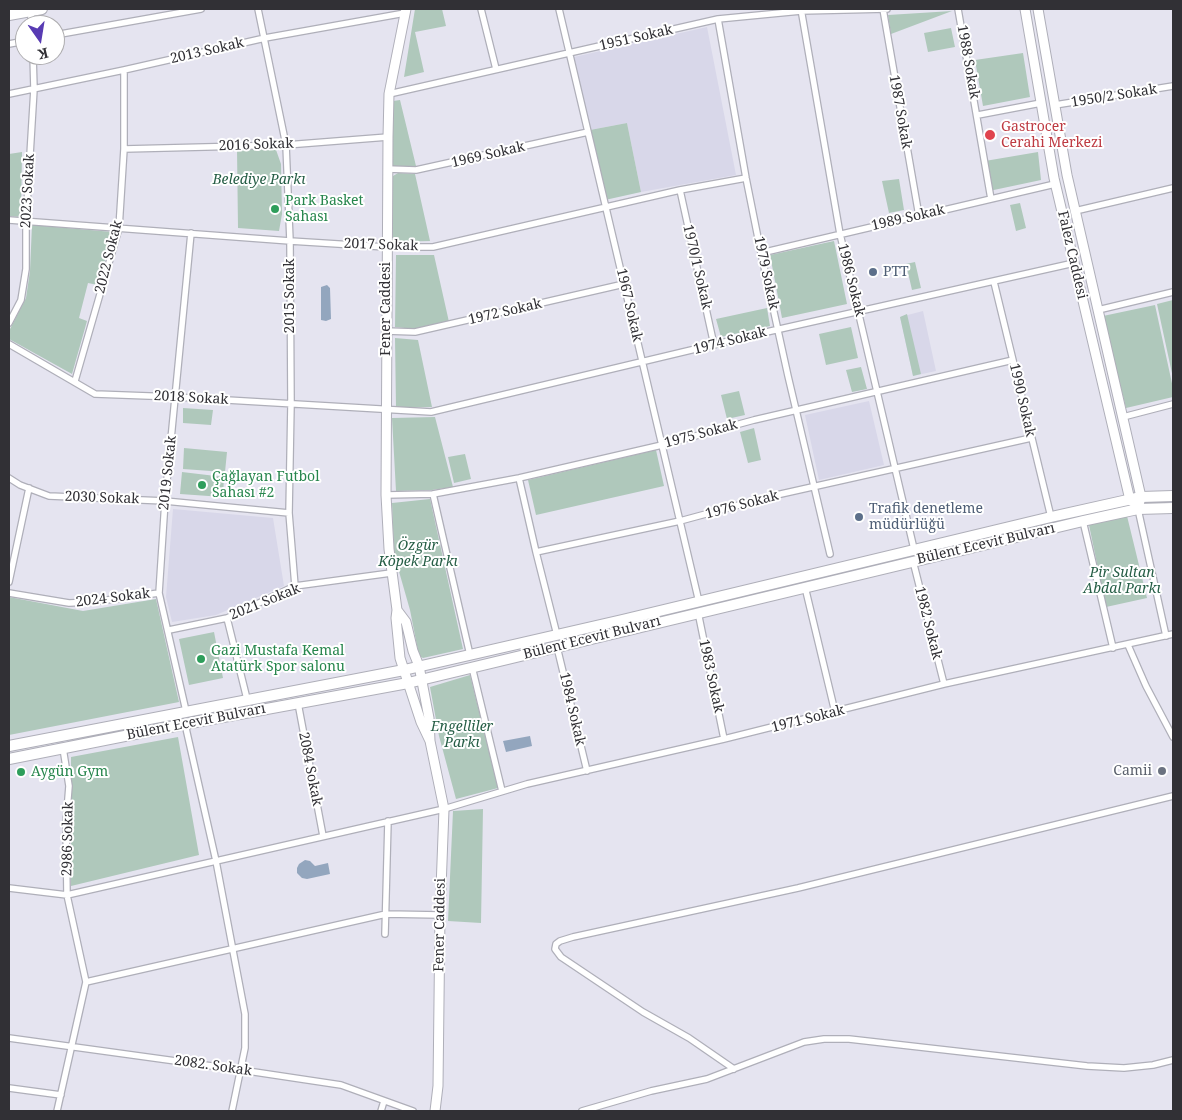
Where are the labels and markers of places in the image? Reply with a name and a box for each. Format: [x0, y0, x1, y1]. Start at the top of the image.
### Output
place label: Gastrocer Cerahi Merkezi [1001, 119, 1103, 152]
marker: Gastrocer Cerahi Merkezi [983, 128, 997, 142]
place label: Park Basket Sahası [285, 193, 363, 226]
marker: Park Basket Sahası [269, 203, 281, 215]
place label: PTT [883, 264, 909, 280]
marker: PTT [867, 266, 879, 278]
place label: Çağlayan Futbol Sahası #2 [212, 469, 320, 502]
marker: Çağlayan Futbol Sahası #2 [196, 479, 208, 491]
place label: Trafik denetleme müdürlüğü [869, 501, 983, 534]
marker: Trafik denetleme müdürlüğü [853, 511, 865, 523]
place label: Gazi Mustafa Kemal Atatürk Spor salonu [211, 643, 345, 676]
marker: Gazi Mustafa Kemal Atatürk Spor salonu [195, 653, 207, 665]
place label: Camii [1113, 763, 1152, 779]
place label: Aygün Gym [31, 764, 108, 780]
marker: Camii [1156, 765, 1168, 777]
marker: Aygün Gym [15, 766, 27, 778]

